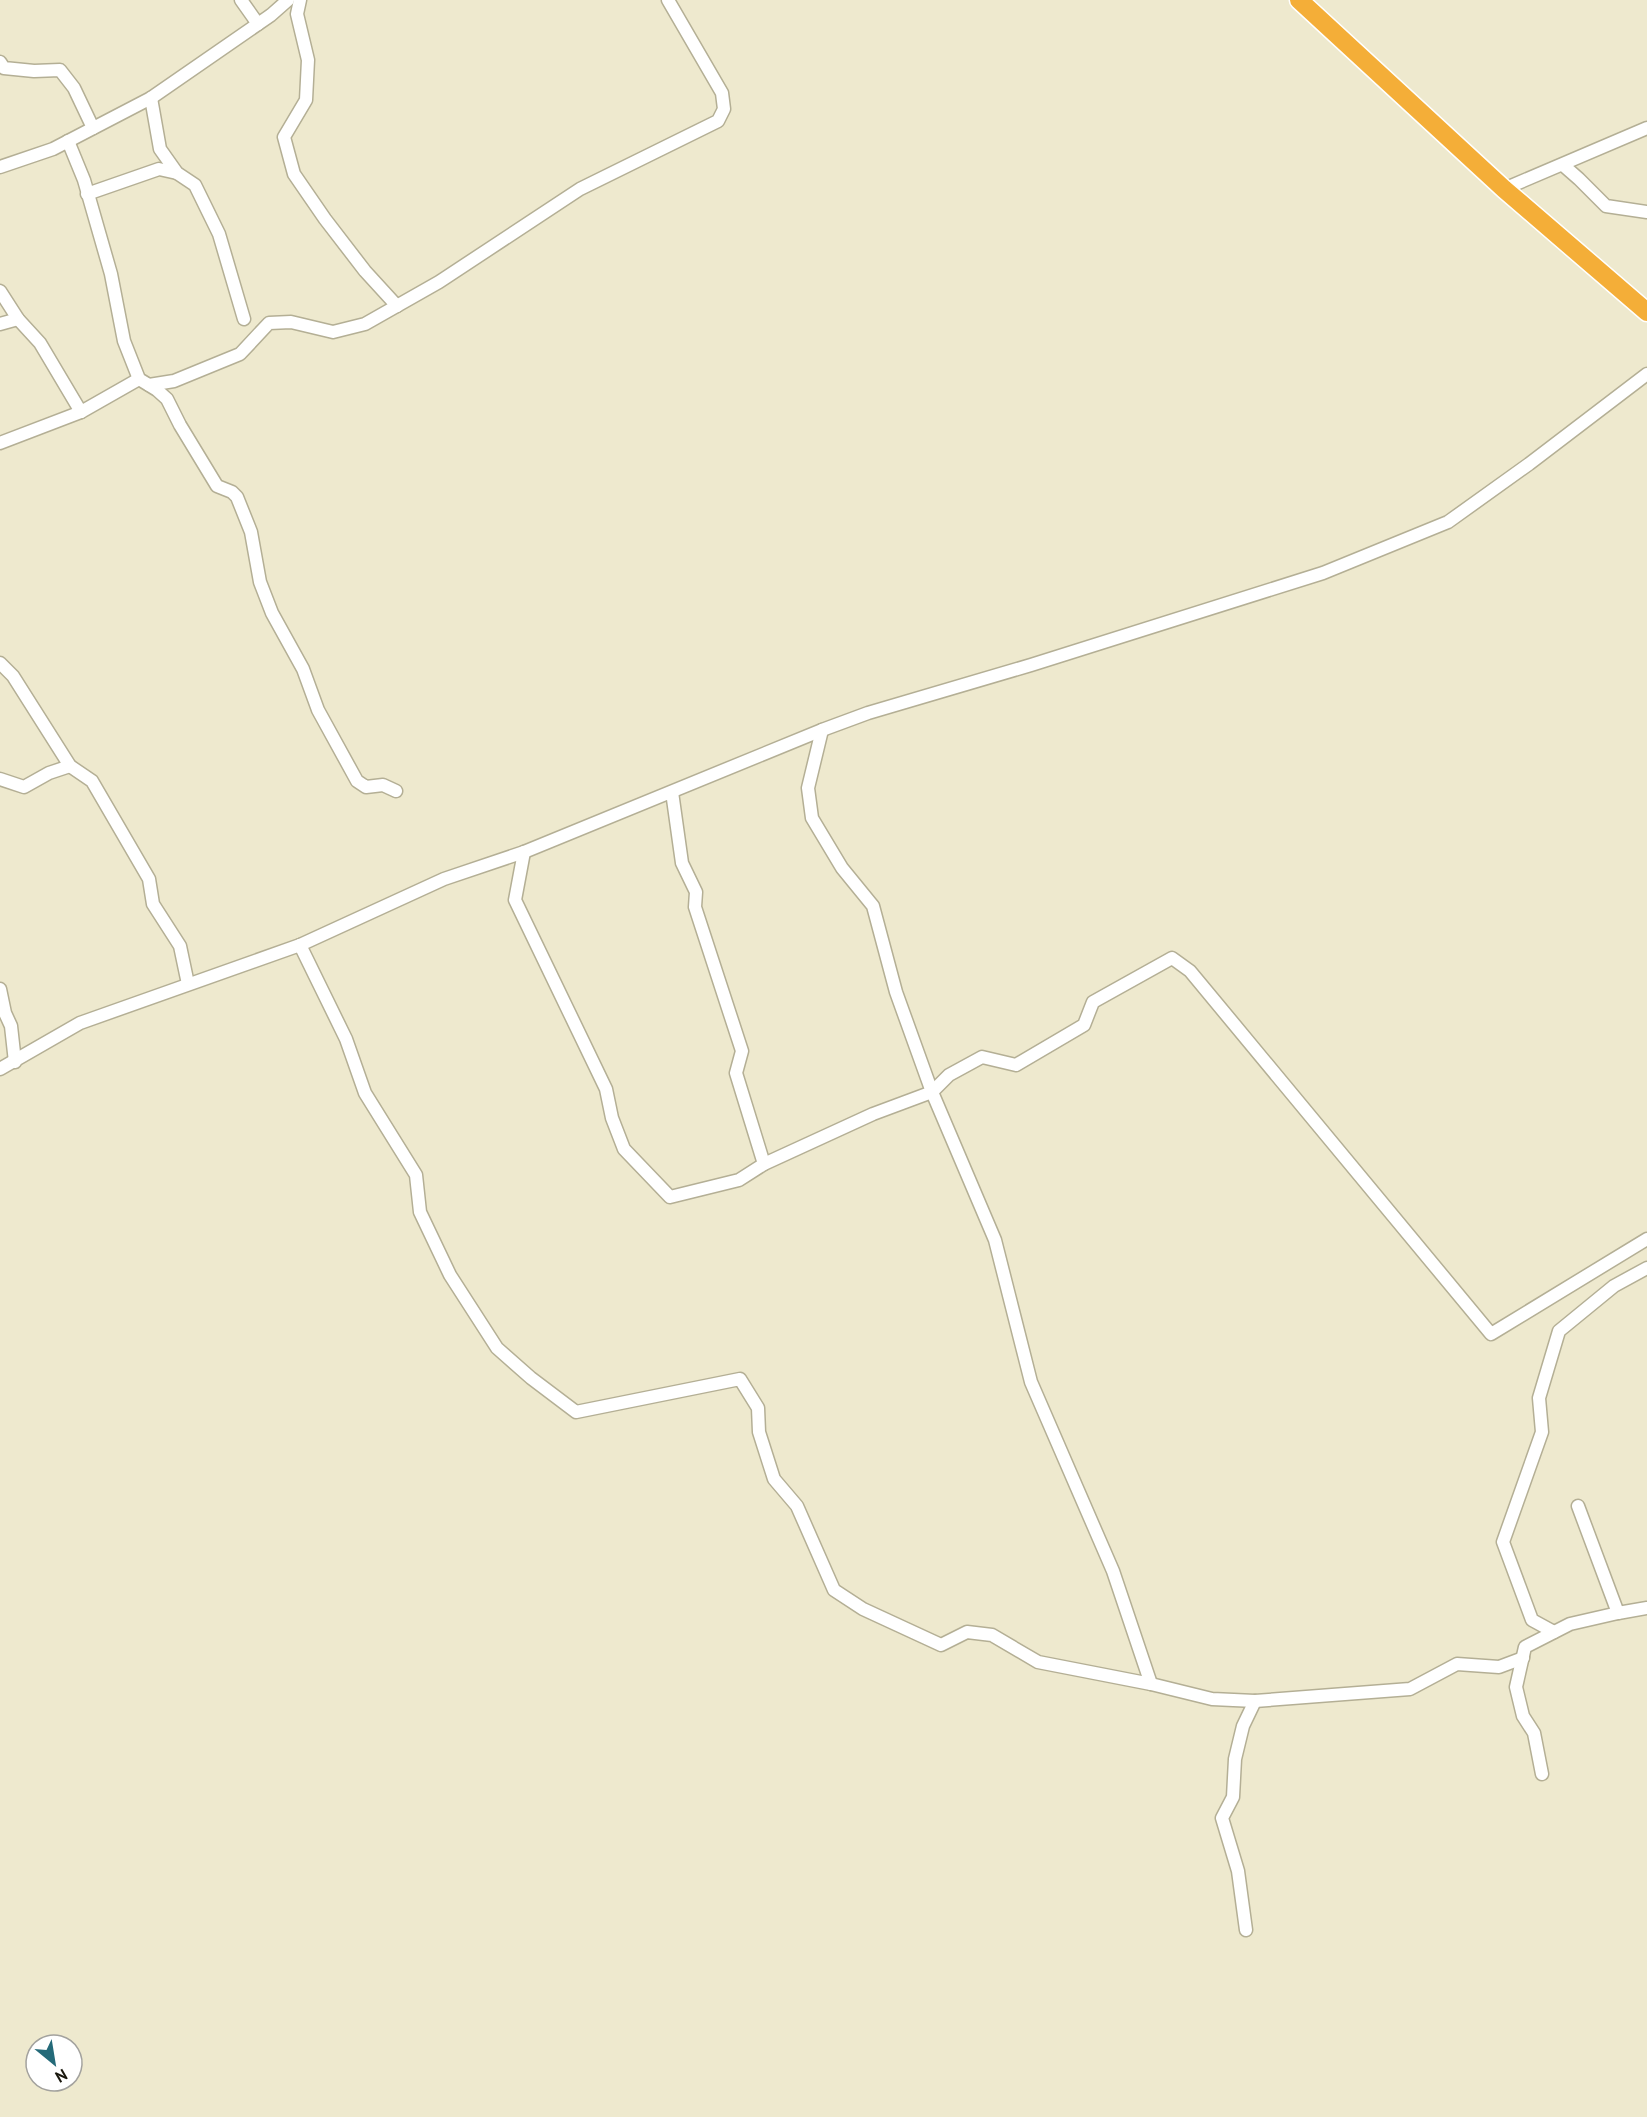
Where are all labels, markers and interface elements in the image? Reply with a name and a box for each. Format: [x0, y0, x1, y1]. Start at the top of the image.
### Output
north arrow [24, 2033, 84, 2093]
text: N [52, 2065, 71, 2087]

